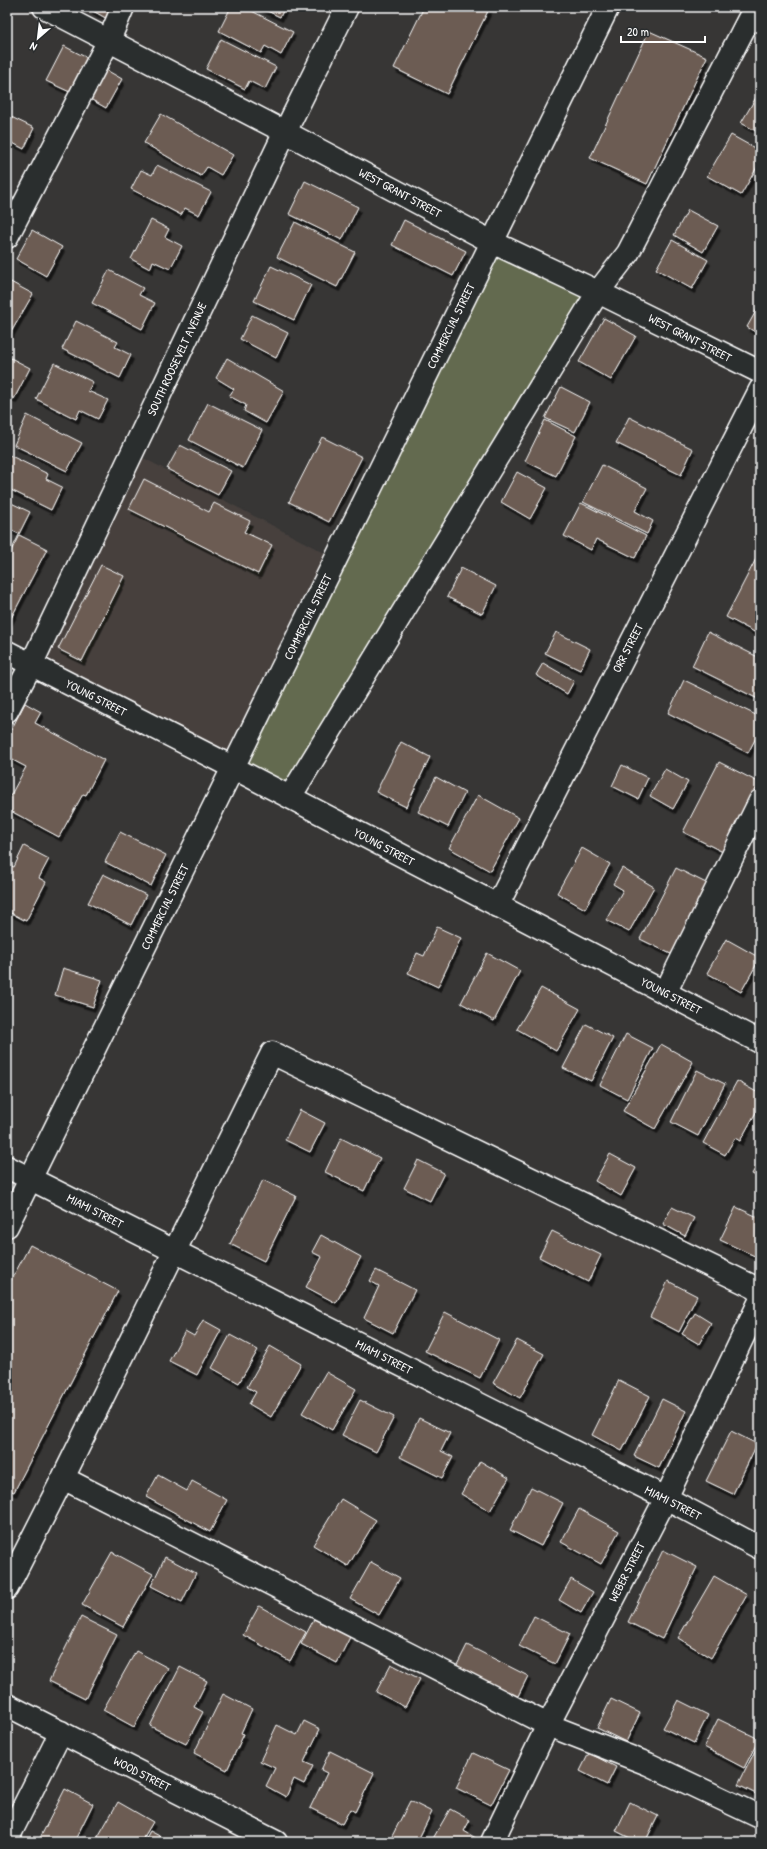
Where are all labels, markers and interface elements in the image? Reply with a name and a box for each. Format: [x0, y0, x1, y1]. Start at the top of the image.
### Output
north arrow [18, 18, 58, 58]
scale bar [621, 18, 705, 44]
text: 20 m [627, 23, 649, 40]
text: N [27, 39, 39, 54]
street label: WEST GRANT STREET [356, 164, 445, 222]
street label: COMMERCIAL STREET [422, 280, 479, 372]
street label: SOUTH ROOSEVELT AVENUE [143, 299, 211, 418]
street label: WEST GRANT STREET [646, 309, 735, 366]
street label: COMMERCIAL STREET [279, 571, 336, 663]
street label: ORR STREET [608, 620, 647, 675]
street label: YOUNG STREET [63, 675, 130, 720]
street label: YOUNG STREET [351, 823, 418, 870]
street label: COMMERCIAL STREET [136, 861, 193, 953]
street label: YOUNG STREET [638, 973, 705, 1018]
street label: MIAMI STREET [64, 1189, 127, 1232]
street label: MIAMI STREET [353, 1335, 416, 1378]
street label: MIAMI STREET [642, 1481, 705, 1524]
street label: WEBER STREET [604, 1539, 649, 1605]
street label: WOOD STREET [111, 1752, 174, 1795]

